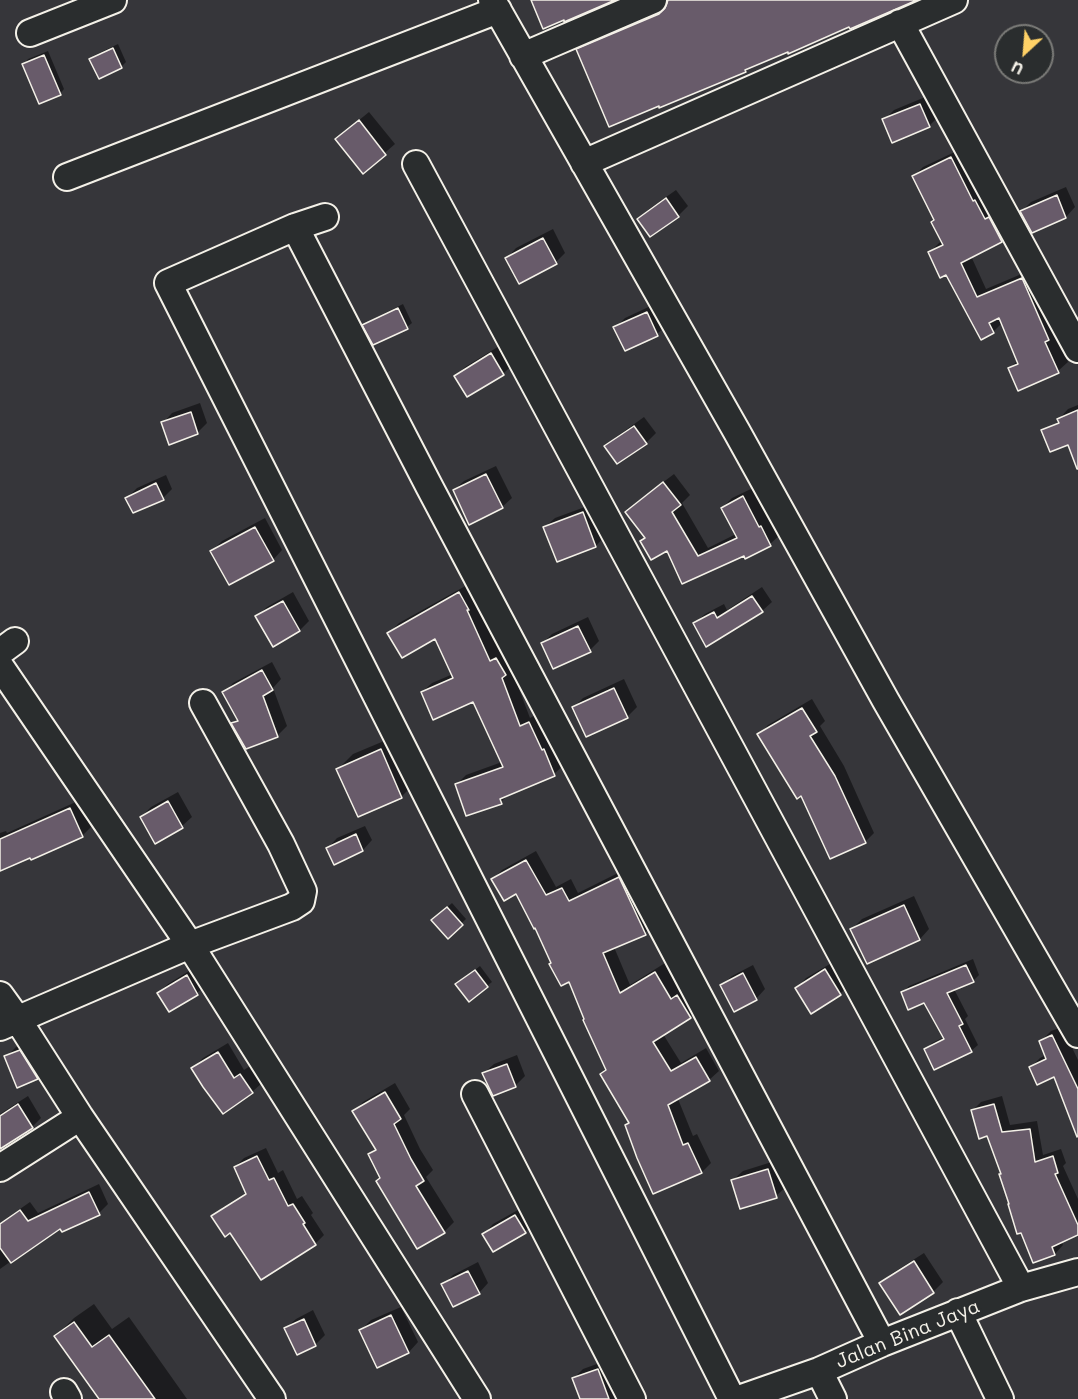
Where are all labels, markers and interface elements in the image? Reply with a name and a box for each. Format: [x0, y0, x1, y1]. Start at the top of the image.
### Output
north arrow [994, 24, 1054, 84]
text: U [1007, 57, 1026, 81]
street label: Jalan Bina Jaya [832, 1294, 984, 1374]

